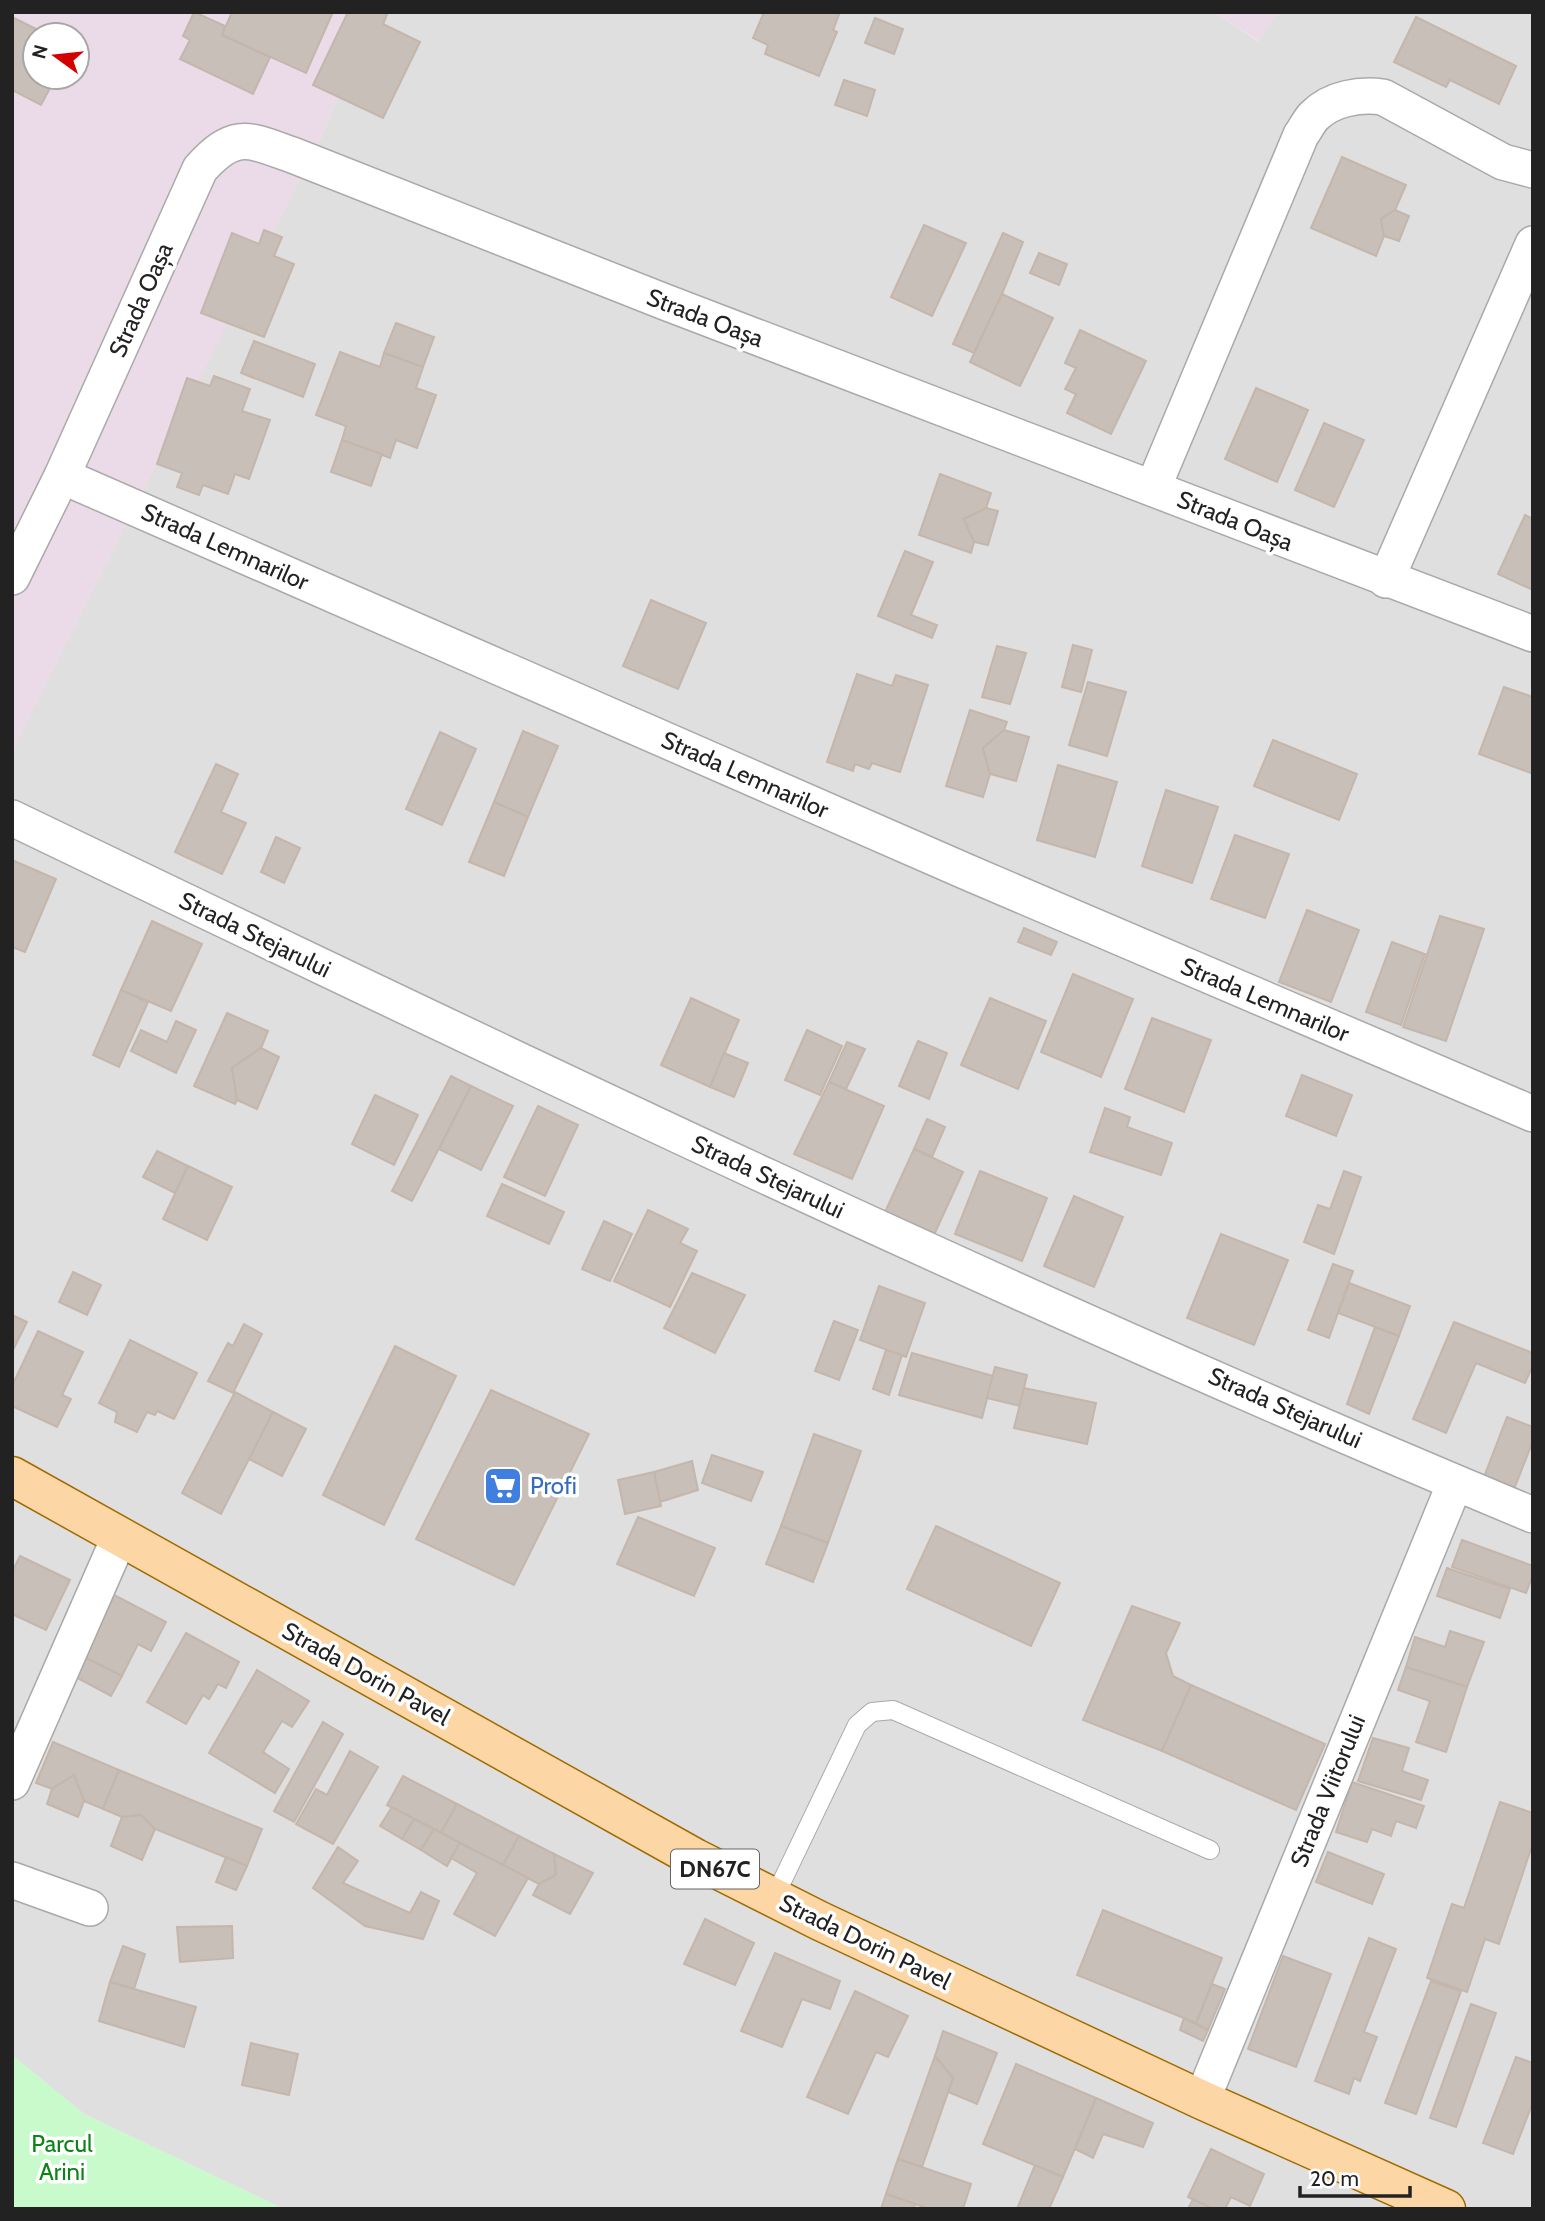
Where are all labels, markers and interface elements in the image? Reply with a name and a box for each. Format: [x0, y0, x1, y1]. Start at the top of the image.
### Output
north arrow [21, 21, 91, 91]
text: N [27, 42, 53, 61]
street label: Strada Oașa [102, 238, 180, 362]
street label: Strada Oașa [643, 282, 768, 354]
street label: Strada Oașa [1173, 484, 1298, 558]
street label: Strada Lemnarilor [137, 497, 314, 597]
street label: Strada Lemnarilor [657, 725, 834, 825]
street label: Strada Stejarului [175, 885, 336, 984]
street label: Strada Lemnarilor [1177, 951, 1354, 1048]
street label: Strada Stejarului [687, 1129, 849, 1225]
street label: Strada Stejarului [1204, 1361, 1366, 1454]
supermarket icon: Profi [482, 1465, 524, 1507]
place label: Profi [530, 1471, 577, 1500]
street label: Strada Dorin Pavel [277, 1616, 455, 1732]
street label: Strada Viitorului [1284, 1711, 1371, 1871]
road number: DN67C [671, 1850, 759, 1888]
street label: Strada Dorin Pavel [775, 1888, 956, 1996]
park label: Parcul Arini [31, 2129, 93, 2186]
scale bar [1300, 2154, 1410, 2198]
text: 20 m [1310, 2166, 1359, 2191]

